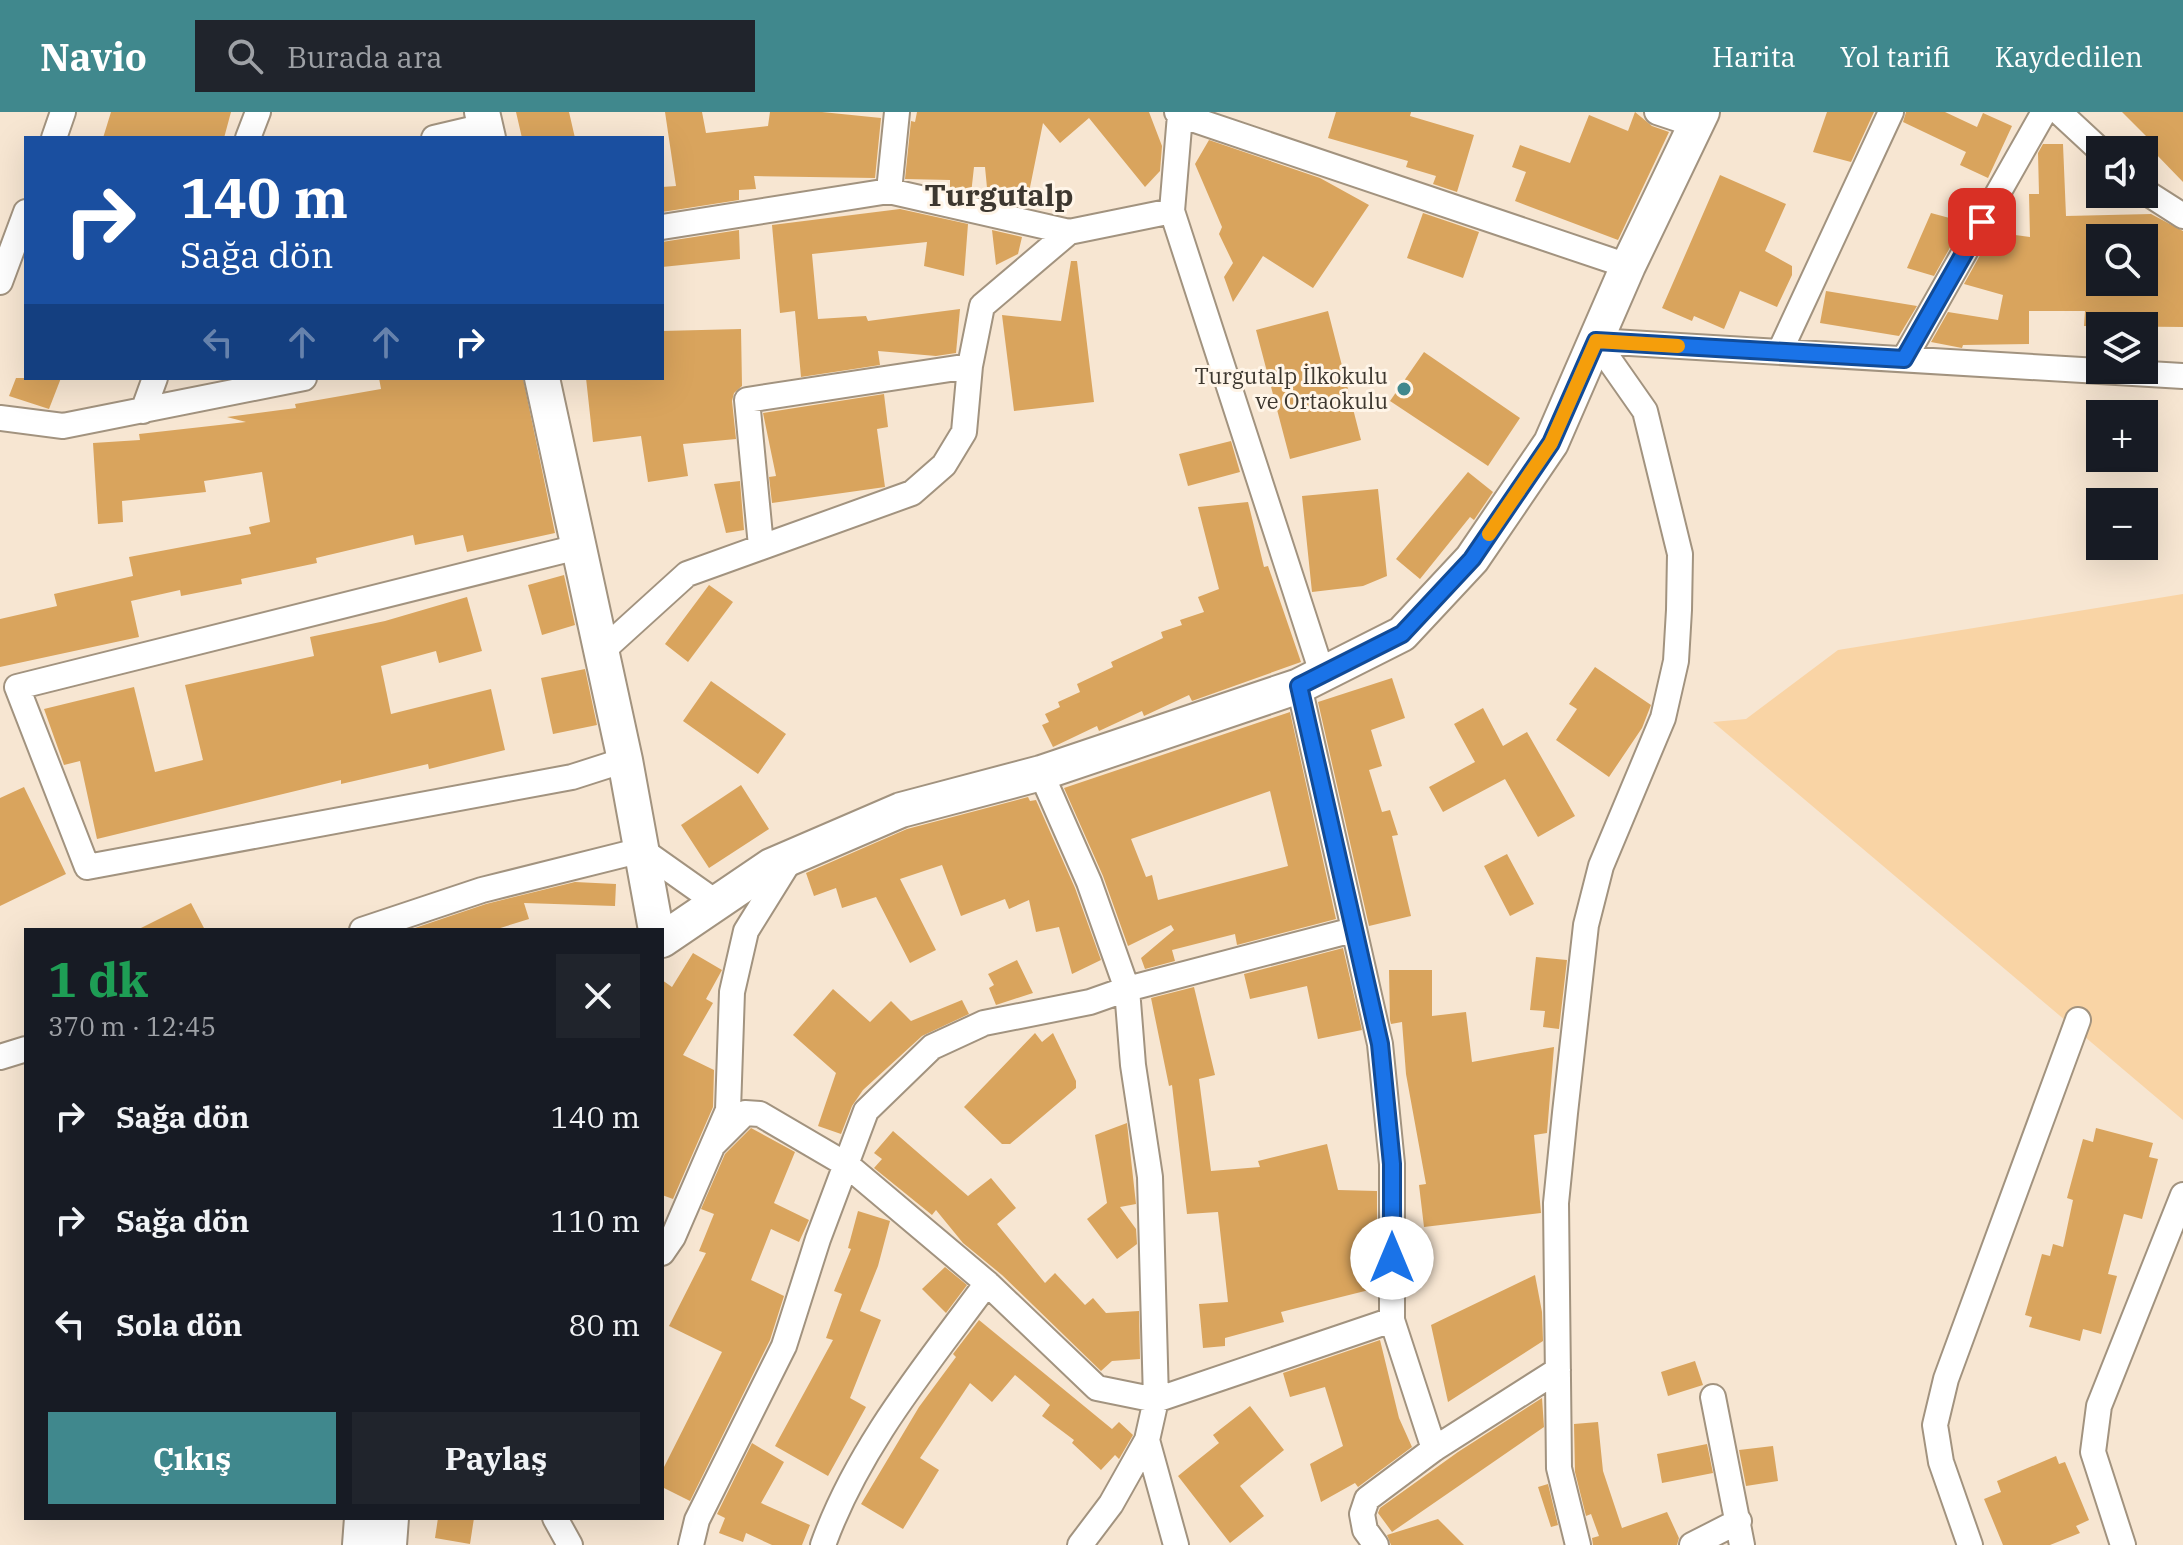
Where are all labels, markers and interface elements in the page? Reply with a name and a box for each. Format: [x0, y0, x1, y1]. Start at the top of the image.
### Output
search box [195, 20, 755, 92]
text: Navio [40, 32, 147, 81]
icon: search [223, 34, 267, 78]
text: Burada ara [287, 37, 443, 76]
text: Harita [1712, 38, 1796, 75]
text: Yol tarifi [1840, 38, 1950, 75]
text: Kaydedilen [1994, 38, 2143, 75]
map controls [2086, 136, 2158, 560]
button: sound [2086, 136, 2158, 208]
text: 140 m [180, 161, 348, 233]
icon: right [48, 168, 152, 272]
district label: Turgutalp [925, 175, 1073, 214]
pin [1948, 188, 2016, 256]
icon: arrive [1960, 200, 2004, 244]
button: search [2086, 224, 2158, 296]
text: Sağa dön [180, 231, 333, 278]
button: layers [2086, 312, 2158, 384]
icon: left [196, 320, 240, 364]
icon: ahead [280, 320, 324, 364]
icon: ahead [364, 320, 408, 364]
icon: right [448, 320, 492, 364]
place label: Turgutalp İlkokulu ve Ortaokulu [1195, 361, 1388, 415]
marker: Turgutalp İlkokulu ve Ortaokulu [1395, 380, 1413, 398]
button: + [2086, 400, 2158, 472]
button: − [2086, 488, 2158, 560]
text: 1 dk [48, 948, 148, 1010]
button: close [556, 954, 640, 1038]
text: 370 m · 12:45 [48, 1009, 216, 1043]
icon: right [48, 1094, 92, 1138]
text: Sağa dön [116, 1097, 249, 1136]
text: 140 m [550, 1097, 640, 1136]
icon: right [48, 1198, 92, 1242]
text: Sağa dön [116, 1201, 249, 1240]
text: 110 m [550, 1201, 640, 1240]
position arrow [1350, 1216, 1434, 1300]
icon: left [48, 1302, 92, 1346]
text: Sola dön [116, 1305, 242, 1344]
text: 80 m [568, 1305, 640, 1344]
button: Çıkış [48, 1412, 336, 1504]
button: Paylaş [352, 1412, 640, 1504]

